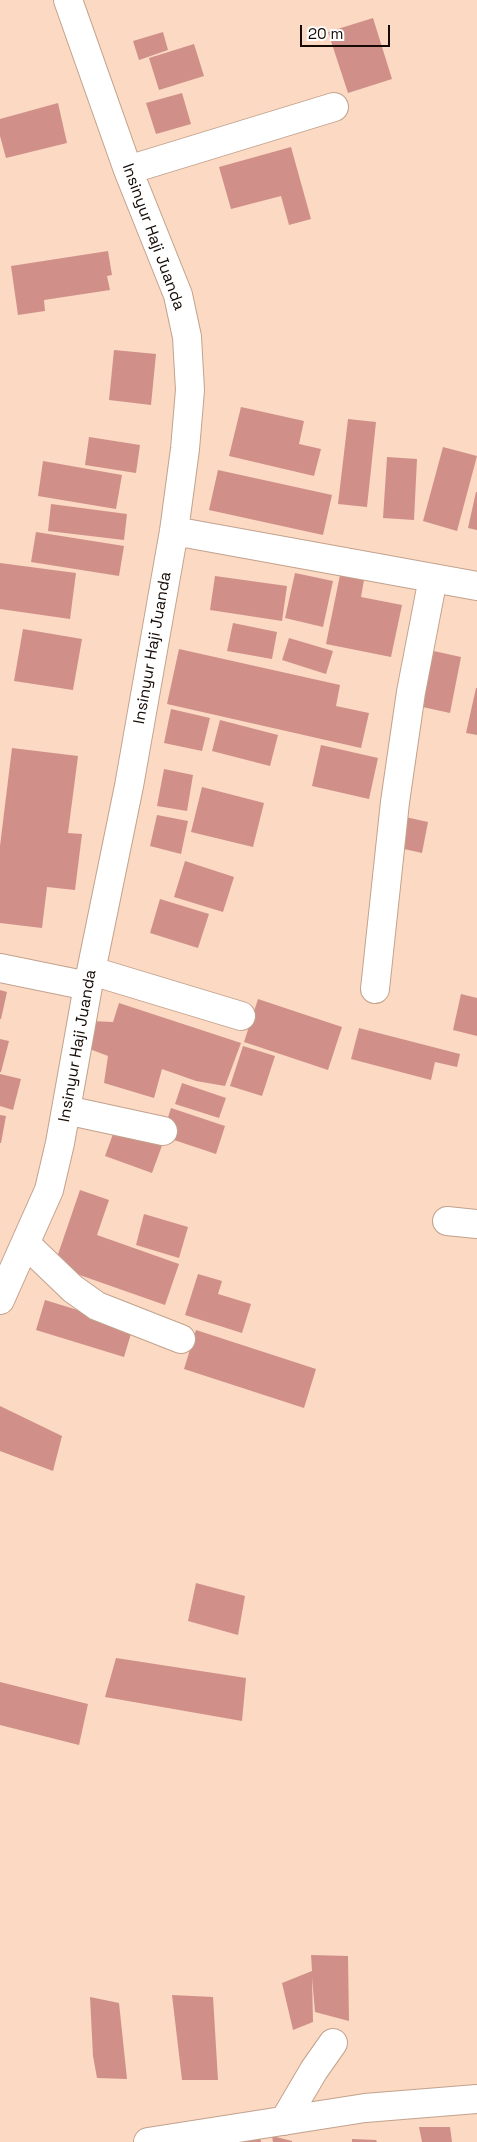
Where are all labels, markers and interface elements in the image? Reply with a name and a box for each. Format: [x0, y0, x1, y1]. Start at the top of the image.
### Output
scale bar [302, 15, 392, 47]
text: 20 m [308, 24, 343, 43]
street label: Insinyur Haji Juanda [118, 161, 188, 313]
street label: Insinyur Haji Juanda [130, 570, 176, 726]
street label: Insinyur Haji Juanda [55, 968, 101, 1124]

